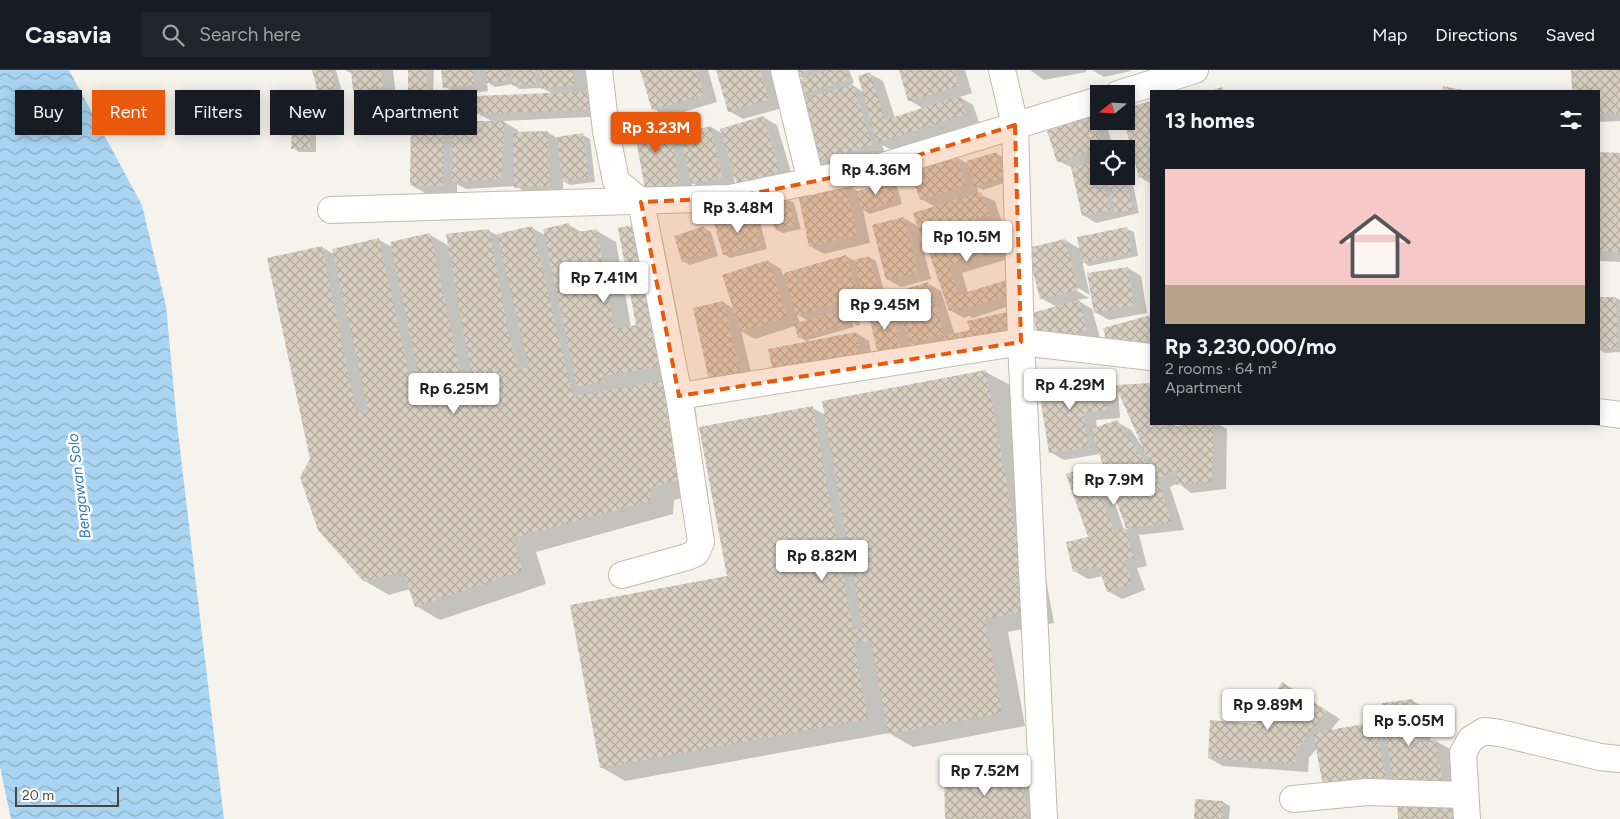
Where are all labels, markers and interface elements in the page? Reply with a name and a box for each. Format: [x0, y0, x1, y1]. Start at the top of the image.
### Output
search box [141, 12, 491, 57]
text: Casavia [25, 20, 111, 49]
icon: search [159, 21, 187, 49]
text: Search here [199, 23, 301, 46]
text: Map [1372, 24, 1407, 46]
text: Directions [1435, 24, 1517, 46]
text: Saved [1545, 24, 1595, 46]
north arrow [1090, 85, 1135, 130]
map controls [1090, 85, 1135, 185]
chip: Buy [15, 90, 82, 135]
chip: Rent [92, 90, 165, 135]
chip: Filters [175, 90, 260, 135]
chip: New [270, 90, 344, 135]
chip: Apartment [354, 90, 477, 135]
icon: filters [1557, 106, 1585, 134]
text: 13 homes [1165, 108, 1254, 133]
pin: Rp 3.23M [604, 112, 708, 154]
text: Rp 3.23M [622, 118, 690, 137]
button: locate [1090, 140, 1135, 185]
pin: Rp 4.36M [824, 154, 928, 196]
text: Rp 4.36M [841, 160, 911, 179]
pin: Rp 3.48M [686, 191, 790, 234]
text: Rp 3.48M [703, 198, 773, 217]
icon: home [1330, 201, 1420, 291]
pin: Rp 10.5M [915, 220, 1019, 263]
text: Rp 10.5M [933, 227, 1001, 246]
pin: Rp 7.41M [552, 262, 656, 304]
text: Rp 7.41M [570, 268, 638, 287]
pin: Rp 9.45M [833, 288, 937, 331]
text: Rp 9.45M [850, 295, 920, 314]
text: Rp 3,230,000/mo [1165, 334, 1337, 359]
text: 2 rooms · 64 m² [1165, 359, 1277, 378]
pin: Rp 4.29M [1018, 368, 1122, 411]
pin: Rp 6.25M [402, 372, 506, 415]
text: Rp 4.29M [1035, 375, 1105, 394]
text: Apartment [1165, 378, 1242, 397]
text: Rp 6.25M [419, 379, 489, 398]
water label: Bengawan Solo [64, 432, 94, 540]
pin: Rp 7.9M [1068, 464, 1160, 506]
text: Rp 7.9M [1084, 470, 1144, 489]
pin: Rp 8.82M [770, 540, 874, 582]
text: Rp 8.82M [787, 546, 857, 565]
pin: Rp 9.89M [1216, 688, 1320, 731]
text: Rp 9.89M [1233, 695, 1303, 714]
pin: Rp 5.05M [1357, 704, 1461, 747]
text: Rp 5.05M [1374, 711, 1444, 730]
pin: Rp 7.52M [933, 754, 1037, 797]
text: Rp 7.52M [951, 761, 1019, 780]
scale bar [15, 784, 119, 807]
text: 20 m [22, 787, 54, 804]

